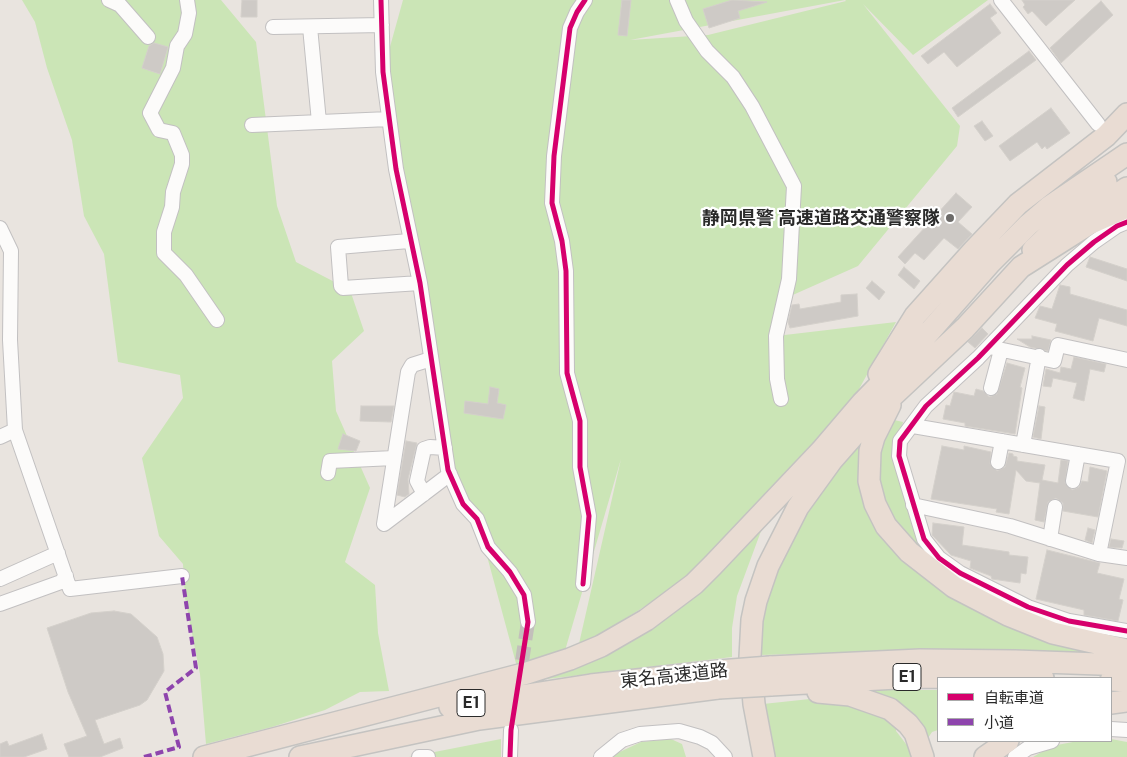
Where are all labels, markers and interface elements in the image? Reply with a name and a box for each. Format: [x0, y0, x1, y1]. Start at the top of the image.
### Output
place label: 静岡県警 高速道路交通警察隊 [702, 207, 940, 229]
marker: 静岡県警 高速道路交通警察隊 [944, 212, 956, 224]
street label: 東名高速道路 [619, 660, 729, 692]
road number: E1 [893, 664, 921, 690]
legend [937, 677, 1112, 742]
text: 自転車道 [984, 689, 1044, 706]
road number: E1 [457, 690, 485, 716]
text: 小道 [984, 714, 1014, 731]

